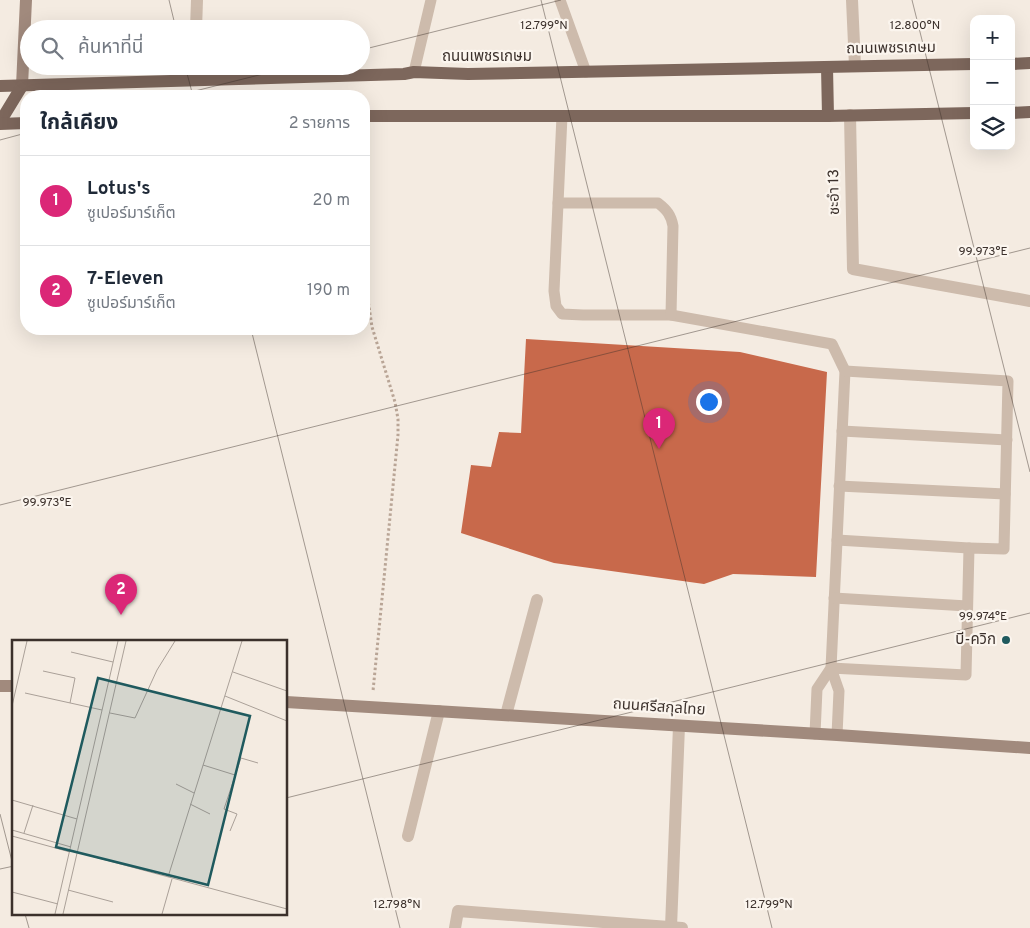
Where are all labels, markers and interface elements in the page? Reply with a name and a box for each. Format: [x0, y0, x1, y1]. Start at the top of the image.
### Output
map controls [970, 15, 1015, 150]
button: + [970, 15, 1015, 60]
text: 12.799°N [520, 18, 568, 34]
text: 12.800°N [890, 18, 940, 34]
search box [20, 20, 370, 75]
icon: search [38, 34, 66, 62]
text: ค้นหาที่นี่ [78, 36, 143, 60]
street label: ถนนเพชรเกษม [846, 39, 936, 59]
street label: ถนนเพชรเกษม [442, 48, 532, 67]
button: − [970, 60, 1015, 105]
button: layers [970, 105, 1015, 150]
text: ใกล้เคียง [40, 110, 118, 137]
text: 2 รายการ [289, 114, 350, 134]
street label: ชะอำ 13 [825, 169, 845, 215]
text: Lotus's [87, 177, 151, 201]
text: 1 [53, 191, 59, 211]
text: 20 m [313, 191, 350, 211]
text: ซูเปอร์มาร์เก็ต [87, 204, 176, 224]
text: 99.973°E [958, 244, 1008, 260]
text: 7-Eleven [87, 267, 164, 291]
text: 2 [51, 281, 61, 301]
text: 190 m [307, 281, 350, 301]
text: ซูเปอร์มาร์เก็ต [87, 294, 176, 314]
your location [696, 389, 722, 415]
pin: 1 [643, 408, 675, 449]
text: 99.973°E [22, 495, 72, 511]
pin: 2 [105, 574, 137, 615]
text: 99.974°E [959, 609, 1007, 625]
place label: บี-ควิก [955, 631, 996, 650]
marker: บี-ควิก [1000, 634, 1012, 646]
inset map [12, 640, 288, 916]
street label: ถนนศรีสกุลไทย [612, 695, 706, 721]
text: 12.798°N [373, 897, 421, 913]
text: 12.799°N [745, 897, 793, 913]

